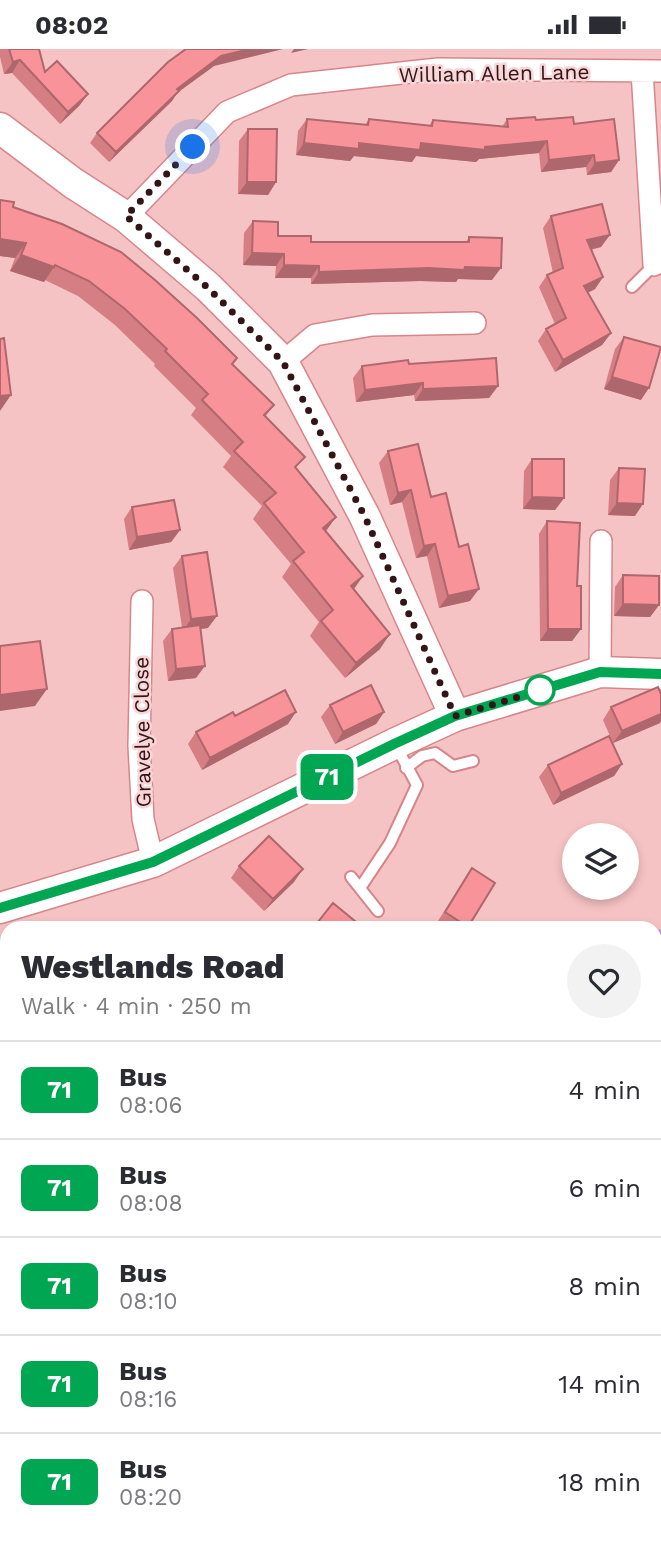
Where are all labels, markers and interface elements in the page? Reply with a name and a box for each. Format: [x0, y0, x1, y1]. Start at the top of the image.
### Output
text: 08:02 [35, 10, 108, 40]
street label: William Allen Lane [398, 59, 590, 87]
your location [175, 129, 210, 164]
street label: Gravelye Close [128, 656, 156, 808]
unlabelled marker [525, 675, 555, 705]
line badge: 71 [296, 754, 358, 800]
text: 71 [315, 763, 339, 791]
map controls [562, 823, 639, 900]
button: layers [562, 823, 639, 900]
button: heart [567, 944, 641, 1018]
text: Westlands Road [21, 947, 284, 986]
text: Walk · 4 min · 250 m [21, 993, 252, 1020]
text: Bus [119, 1062, 167, 1092]
text: 4 min [568, 1075, 641, 1105]
text: 71 [47, 1076, 72, 1104]
text: 08:06 [119, 1092, 183, 1119]
text: Bus [119, 1160, 167, 1190]
text: 6 min [569, 1173, 641, 1203]
text: 71 [47, 1174, 72, 1202]
text: 08:08 [119, 1190, 183, 1217]
text: Bus [119, 1258, 167, 1288]
text: 8 min [568, 1271, 641, 1301]
text: 71 [47, 1272, 72, 1300]
text: 08:10 [119, 1288, 178, 1315]
text: Bus [119, 1356, 167, 1386]
text: 14 min [558, 1369, 641, 1399]
text: 71 [47, 1370, 72, 1398]
text: 08:16 [119, 1386, 177, 1413]
text: Bus [119, 1454, 167, 1484]
text: 18 min [558, 1467, 641, 1497]
text: 71 [47, 1468, 72, 1496]
text: 08:20 [119, 1484, 182, 1511]

